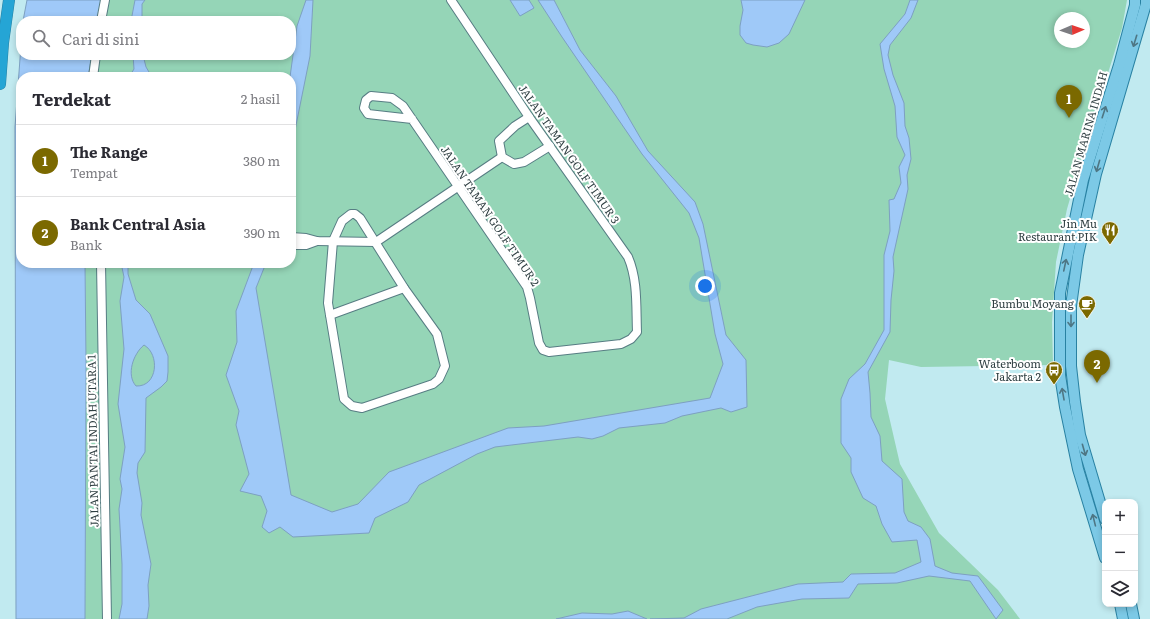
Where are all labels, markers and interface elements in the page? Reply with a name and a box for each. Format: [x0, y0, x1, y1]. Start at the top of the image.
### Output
north arrow [1054, 12, 1090, 48]
search box [16, 16, 296, 60]
icon: search [30, 27, 52, 49]
text: Cari di sini [62, 27, 139, 50]
one-way arrow [1131, 34, 1138, 47]
street label: JALAN MARINA INDAH [1060, 69, 1111, 198]
street label: JALAN TAMAN GOLF TIMUR 3 [515, 81, 624, 226]
pin: 1 [1056, 85, 1082, 118]
text: Terdekat [32, 86, 111, 111]
text: 2 hasil [241, 89, 280, 108]
one-way arrow [1101, 106, 1108, 119]
text: The Range [70, 140, 148, 163]
street label: JALAN TAMAN GOLF TIMUR 2 [438, 142, 544, 289]
text: 1 [42, 151, 48, 170]
text: 380 m [243, 151, 280, 170]
one-way arrow [1094, 159, 1101, 172]
text: Tempat [70, 163, 118, 182]
text: Bank Central Asia [70, 212, 206, 235]
place label: Jin Mu Restaurant PIK [1018, 215, 1098, 244]
restaurant icon: Jin Mu Restaurant PIK [1100, 220, 1120, 245]
text: 2 [42, 223, 48, 242]
text: 390 m [243, 223, 280, 242]
text: Bank [70, 235, 102, 254]
one-way arrow [1062, 259, 1070, 272]
your location [695, 276, 715, 296]
cafe icon: Bumbu Moyang [1077, 294, 1097, 319]
place label: Bumbu Moyang [991, 295, 1075, 311]
one-way arrow [1067, 314, 1075, 327]
pin: 2 [1084, 350, 1110, 383]
street label: JALAN PANTAI INDAH UTARA 1 [82, 354, 102, 528]
place label: Waterboom Jakarta 2 [978, 355, 1041, 384]
bus stop icon: Waterboom Jakarta 2 [1044, 360, 1064, 385]
one-way arrow [1059, 388, 1067, 401]
one-way arrow [1081, 443, 1089, 456]
map controls [1102, 499, 1138, 607]
button: + [1102, 499, 1138, 535]
one-way arrow [1090, 514, 1097, 527]
button: − [1102, 535, 1138, 571]
button: layers [1102, 571, 1138, 607]

